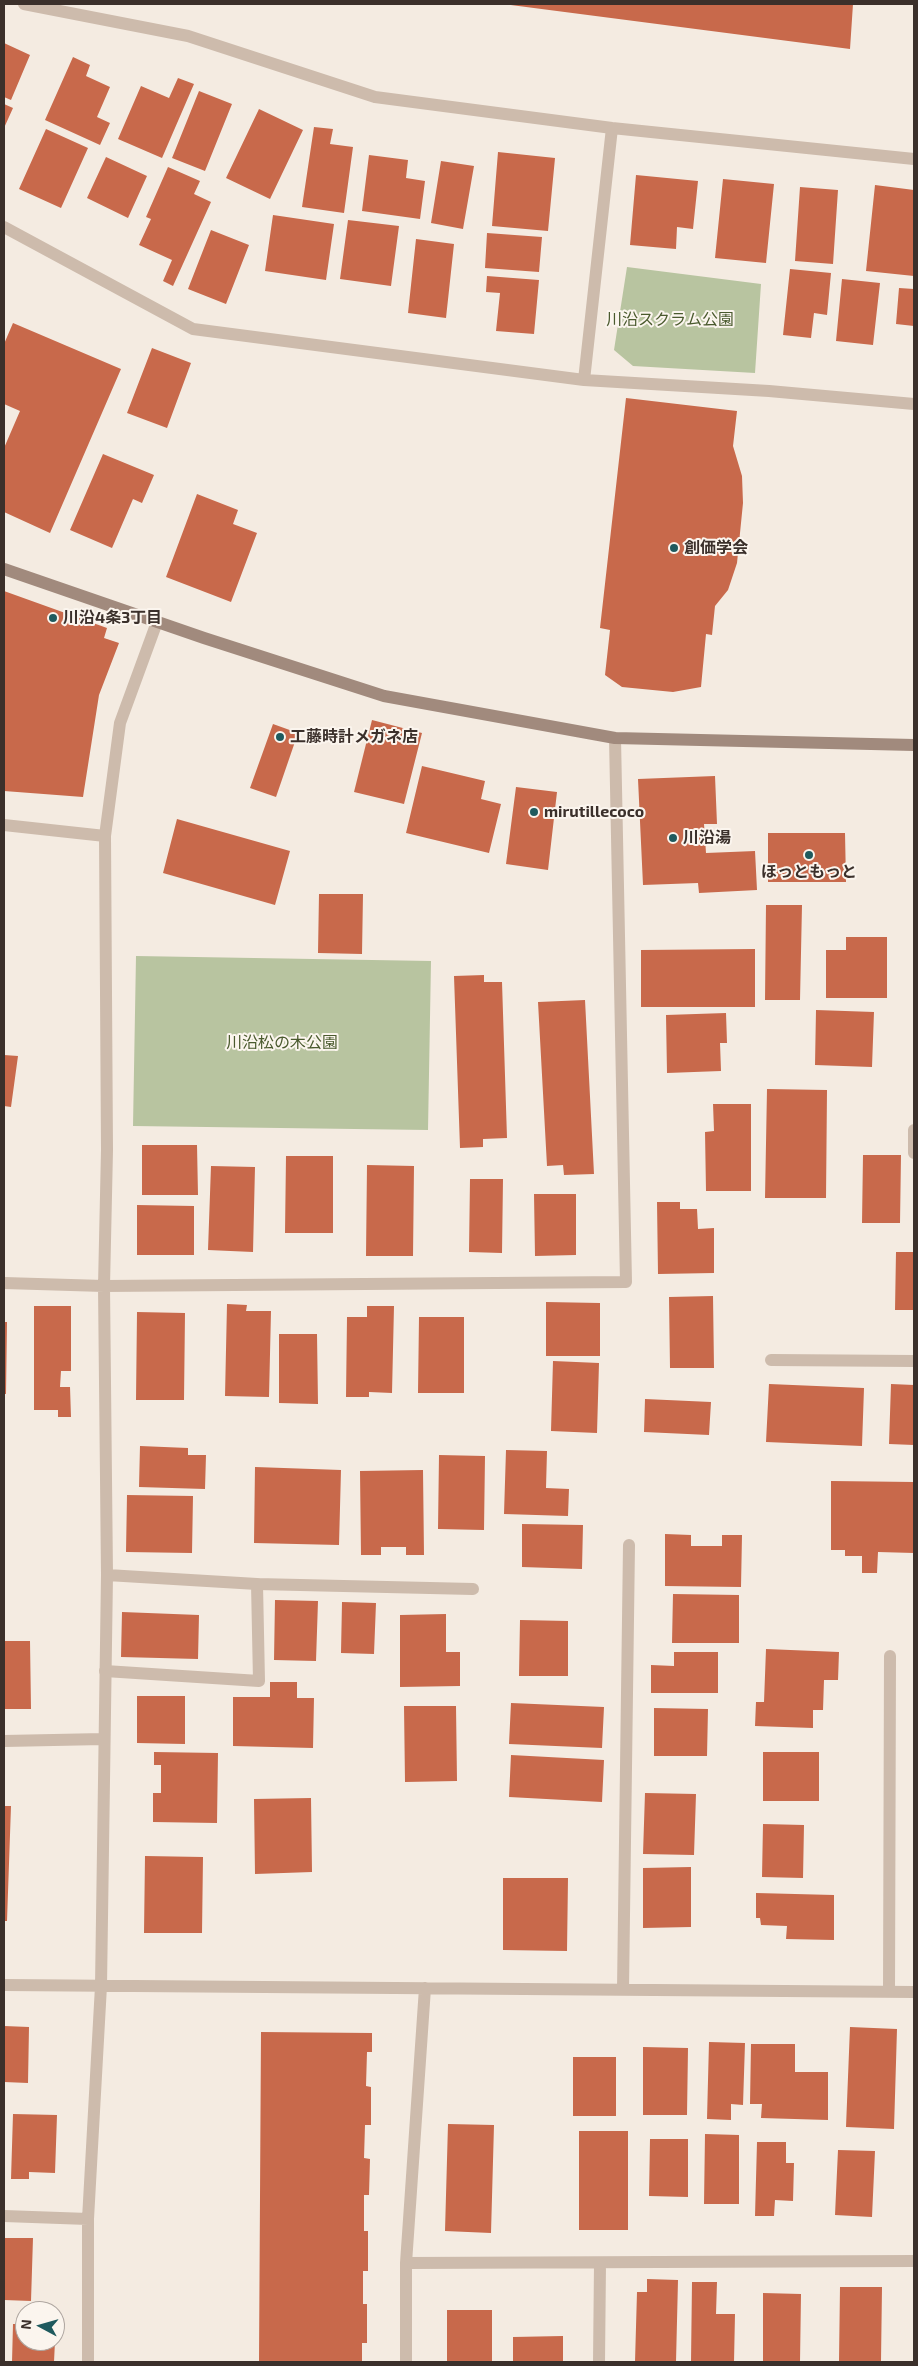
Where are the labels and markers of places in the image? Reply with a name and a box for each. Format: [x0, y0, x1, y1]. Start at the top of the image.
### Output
place label: 創価学会 [684, 538, 748, 558]
marker: 創価学会 [668, 542, 680, 554]
place label: 川沿4条3丁目 [63, 608, 162, 628]
marker: 川沿4条3丁目 [47, 612, 59, 624]
place label: 工藤時計メガネ店 [290, 727, 418, 747]
marker: 工藤時計メガネ店 [274, 731, 286, 743]
place label: mirutillecoco [544, 802, 644, 822]
marker: mirutillecoco [528, 806, 540, 818]
place label: 川沿湯 [683, 828, 731, 848]
marker: 川沿湯 [667, 832, 679, 844]
marker: ほっともっと [803, 849, 815, 861]
place label: ほっともっと [761, 862, 857, 882]

